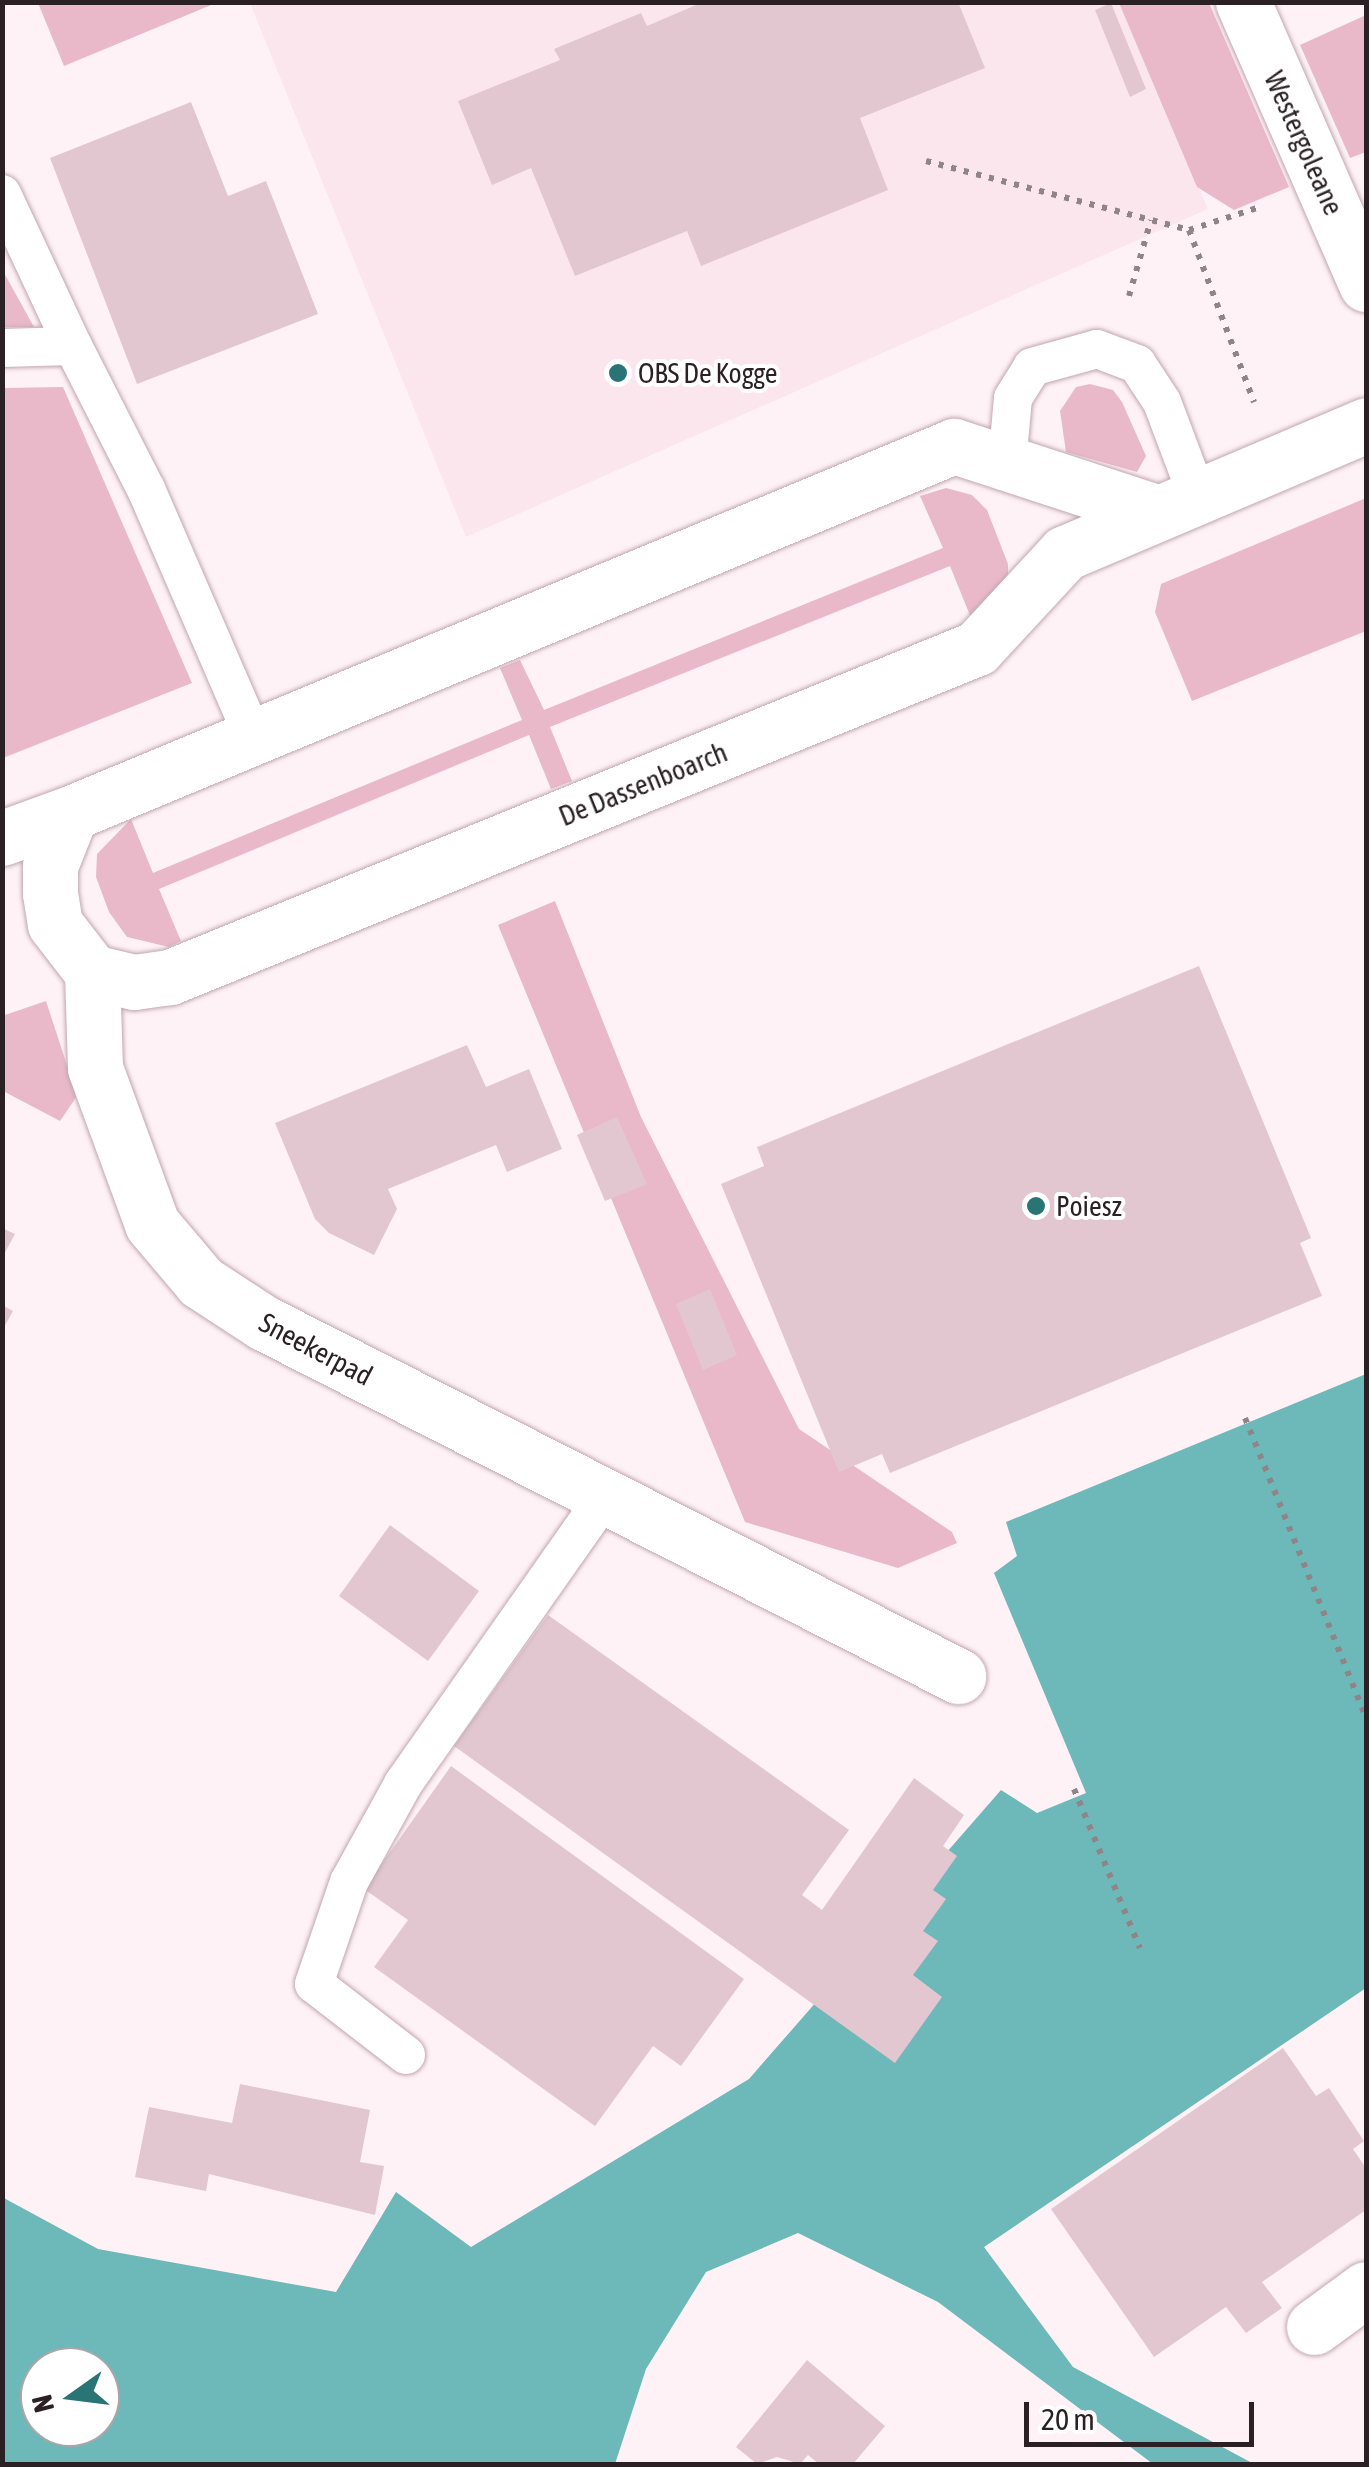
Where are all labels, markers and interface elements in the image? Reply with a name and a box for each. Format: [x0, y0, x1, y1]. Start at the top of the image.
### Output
street label: Westergoleane [1257, 66, 1351, 220]
place label: OBS De Kogge [638, 356, 777, 390]
marker: OBS De Kogge [607, 362, 629, 384]
street label: De Dassenboarch [554, 735, 732, 833]
place label: Poiesz [1056, 1189, 1122, 1223]
marker: Poiesz [1025, 1195, 1047, 1217]
street label: Sneekerpad [254, 1305, 378, 1393]
north arrow [20, 2347, 120, 2447]
scale bar [1029, 2382, 1259, 2444]
text: N [25, 2392, 60, 2416]
text: 20 m [1041, 2402, 1095, 2436]

